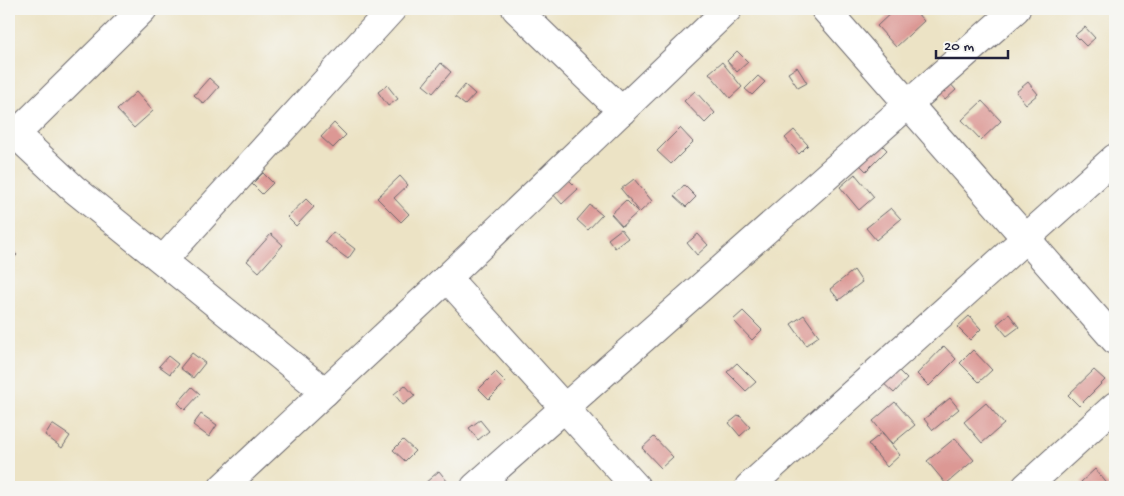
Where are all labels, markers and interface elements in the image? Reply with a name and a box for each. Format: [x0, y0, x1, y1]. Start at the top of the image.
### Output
scale bar [936, 28, 1009, 60]
text: 20 m [944, 38, 974, 56]

